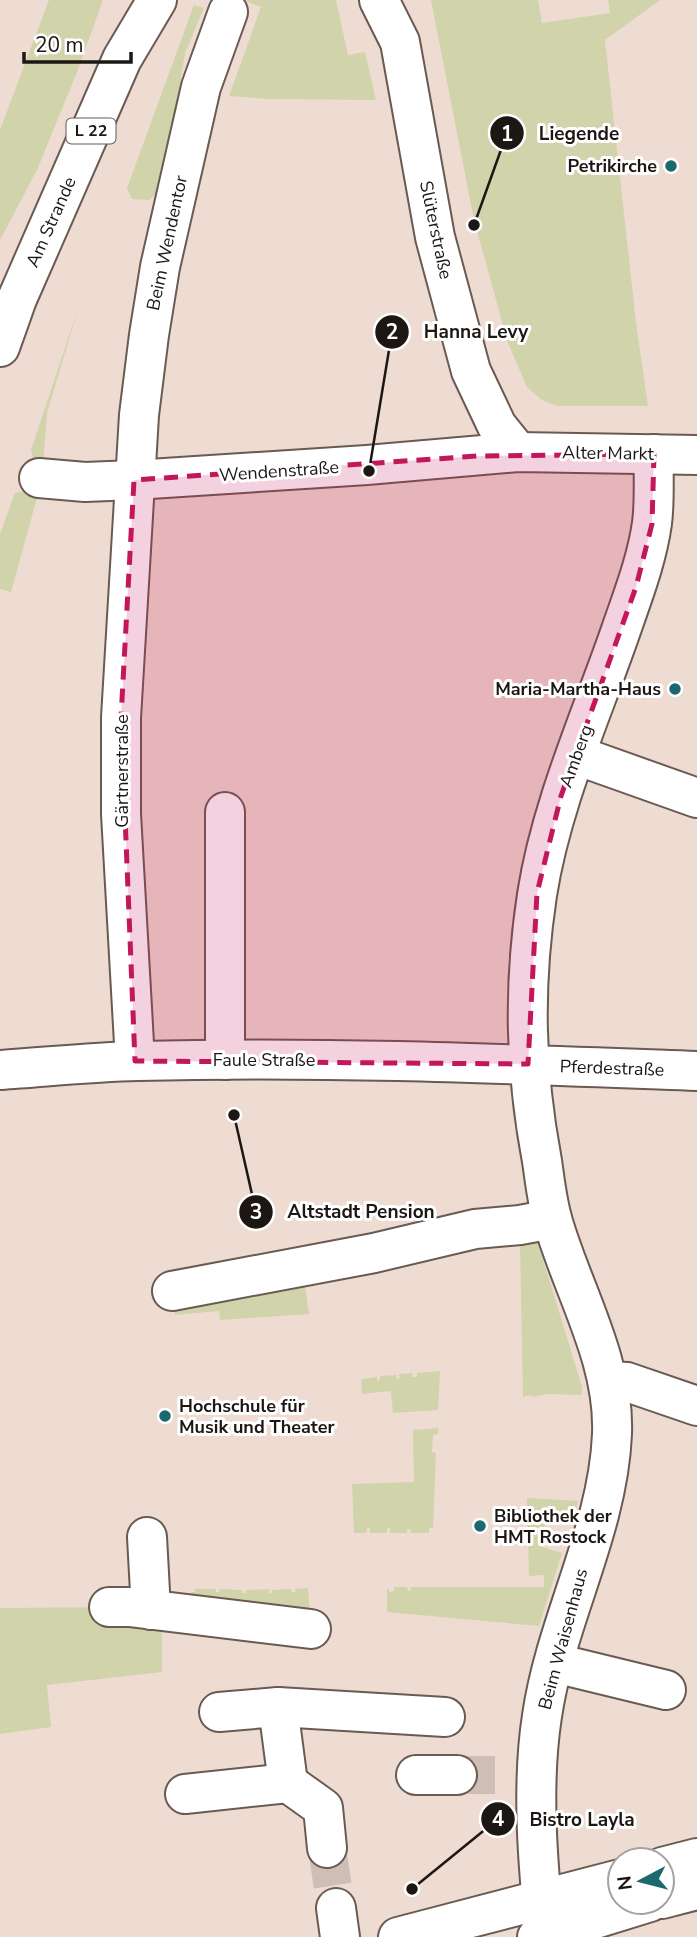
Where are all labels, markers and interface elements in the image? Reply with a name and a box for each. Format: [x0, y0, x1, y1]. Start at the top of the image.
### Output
scale bar [24, 21, 131, 65]
text: 20 m [35, 31, 84, 59]
callout: Liegende [490, 113, 633, 153]
road number: L 22 [66, 119, 116, 144]
text: 1 [501, 120, 513, 148]
text: Liegende [539, 121, 619, 147]
place label: Petrikirche [568, 154, 657, 178]
marker: Petrikirche [663, 158, 679, 174]
street label: Am Strande [20, 173, 82, 271]
street label: Beim Wendentor [141, 173, 193, 313]
street label: Slüterstraße [414, 179, 458, 281]
callout: Hanna Levy [375, 312, 542, 352]
text: 2 [386, 318, 398, 346]
text: Hanna Levy [424, 319, 529, 345]
street label: Alter Markt [562, 440, 655, 466]
street label: Wendenstraße [218, 455, 340, 487]
place label: Maria-Martha-Haus [495, 677, 661, 701]
marker: Maria-Martha-Haus [667, 681, 683, 697]
street label: Gärtnerstraße [110, 714, 134, 828]
street label: Amberg [554, 721, 598, 791]
street label: Faule Straße [213, 1048, 315, 1072]
street label: Pferdestraße [559, 1054, 665, 1082]
callout: Altstadt Pension [238, 1192, 449, 1232]
text: 3 [250, 1198, 262, 1226]
text: Altstadt Pension [287, 1199, 435, 1225]
place label: Hochschule für Musik und Theater [179, 1394, 334, 1439]
marker: Hochschule für Musik und Theater [157, 1408, 173, 1424]
place label: Bibliothek der HMT Rostock [494, 1504, 612, 1549]
marker: Bibliothek der HMT Rostock [472, 1518, 488, 1534]
street label: Beim Waisenhaus [533, 1566, 593, 1712]
callout: Bistro Layla [480, 1799, 648, 1839]
text: 4 [492, 1805, 505, 1833]
text: Bistro Layla [529, 1807, 635, 1833]
north arrow [606, 1846, 676, 1916]
text: N [611, 1874, 639, 1892]

